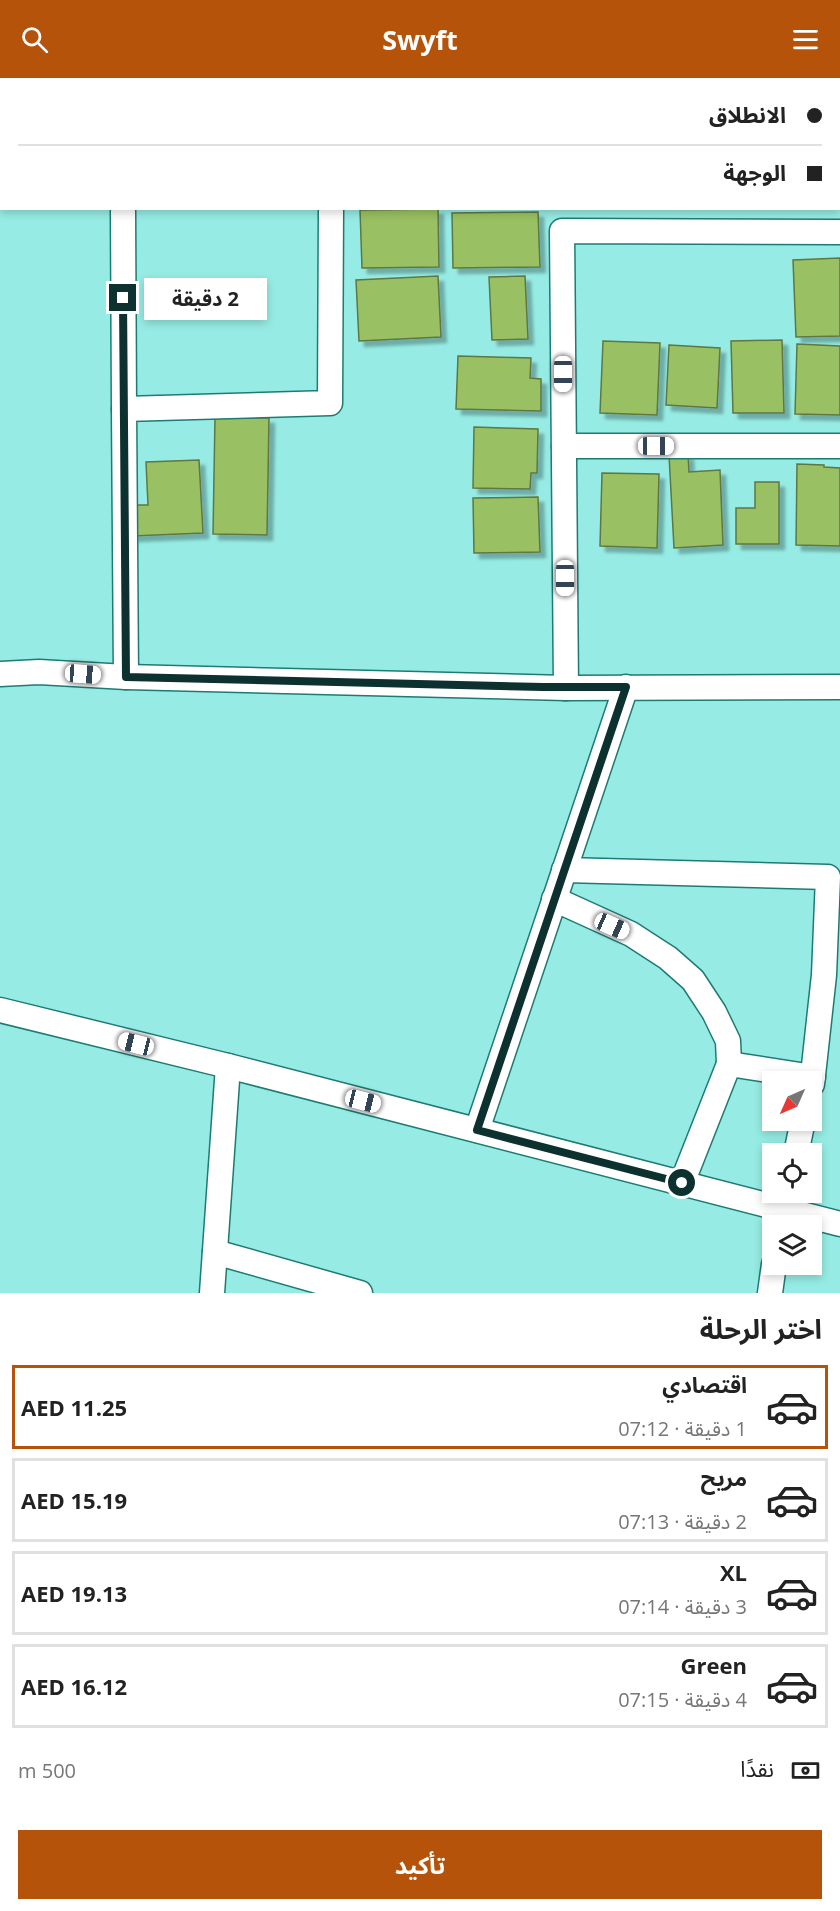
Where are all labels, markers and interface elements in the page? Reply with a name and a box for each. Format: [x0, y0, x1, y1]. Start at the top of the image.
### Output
text: Swyft [382, 21, 458, 58]
icon: search [18, 23, 51, 56]
icon: menu [789, 23, 822, 56]
text: الانطلاق [709, 99, 786, 129]
text: الوجهة [723, 157, 786, 187]
callout: 2 دقيقة [144, 277, 267, 319]
route end [109, 284, 136, 311]
text: 2 دقيقة [172, 285, 239, 312]
car [554, 356, 572, 392]
car [638, 437, 674, 455]
car [556, 560, 574, 596]
car [64, 664, 102, 684]
car [592, 910, 632, 942]
car [116, 1031, 156, 1057]
north arrow [762, 1071, 822, 1131]
map controls [762, 1071, 822, 1275]
car [343, 1088, 383, 1114]
button: locate [762, 1143, 822, 1203]
route start [668, 1169, 695, 1196]
button: layers [762, 1215, 822, 1275]
text: اختر الرحلة [700, 1310, 822, 1347]
text: اقتصادي [662, 1369, 747, 1399]
icon: car [765, 1380, 819, 1434]
text: AED 11.25 [21, 1392, 127, 1422]
text: 1 دقيقة · 07:12 [618, 1415, 747, 1442]
text: مريح [701, 1462, 747, 1492]
icon: car [765, 1473, 819, 1527]
text: AED 15.19 [21, 1485, 127, 1515]
text: 2 دقيقة · 07:13 [618, 1508, 747, 1535]
text: XL [720, 1557, 747, 1587]
icon: car [765, 1566, 819, 1620]
text: AED 19.13 [21, 1578, 127, 1608]
text: 3 دقيقة · 07:14 [618, 1593, 747, 1620]
text: Green [681, 1650, 747, 1680]
icon: car [765, 1659, 819, 1713]
text: AED 16.12 [21, 1671, 127, 1701]
text: 4 دقيقة · 07:15 [618, 1686, 747, 1713]
text: نقدًا [740, 1753, 774, 1783]
icon: cash [789, 1754, 822, 1787]
text: 500 m [18, 1757, 76, 1784]
button: تأكيد [18, 1830, 822, 1899]

